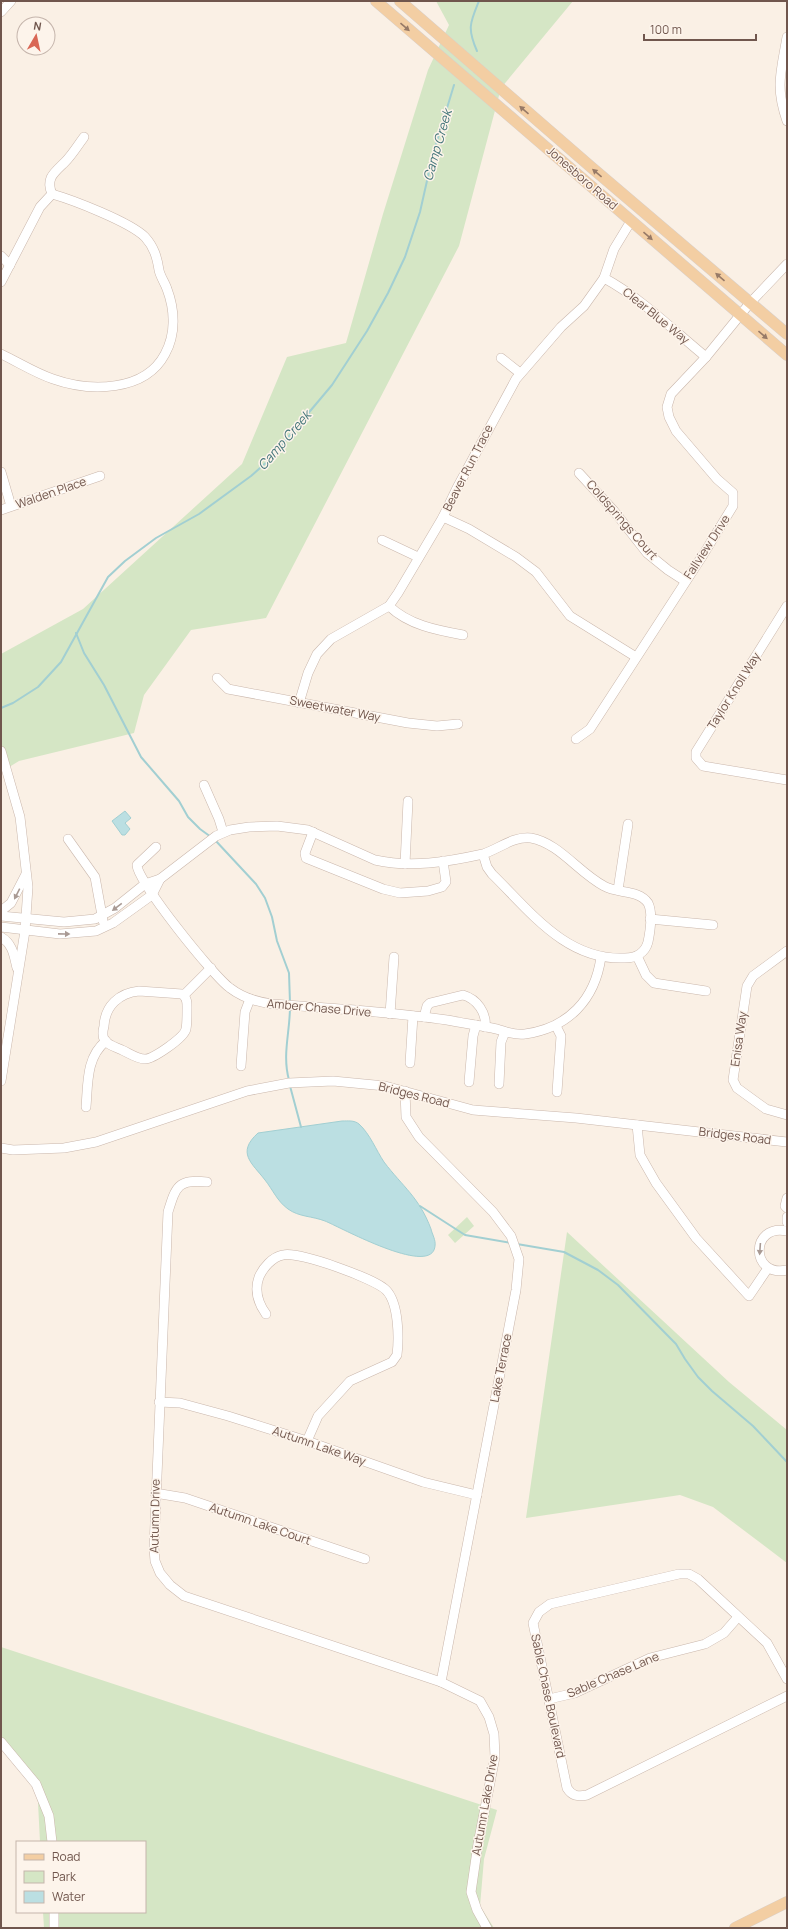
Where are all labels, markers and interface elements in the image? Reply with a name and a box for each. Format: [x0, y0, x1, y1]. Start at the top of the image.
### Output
north arrow [16, 16, 56, 56]
scale bar [644, 16, 756, 42]
text: N [33, 18, 43, 34]
text: 100 m [650, 21, 682, 38]
one-way arrow [400, 22, 410, 31]
water label: Camp Creek [418, 105, 456, 183]
one-way arrow [518, 105, 529, 114]
street label: Jonesboro Road [543, 142, 622, 213]
one-way arrow [592, 169, 603, 178]
one-way arrow [643, 231, 654, 240]
one-way arrow [715, 273, 726, 282]
street label: Clear Blue Way [619, 283, 694, 348]
one-way arrow [759, 330, 768, 339]
water label: Camp Creek [253, 404, 317, 474]
street label: Beaver Run Trace [438, 421, 497, 514]
street label: Walden Place [13, 472, 89, 513]
street label: Coldsprings Court [583, 476, 662, 564]
street label: Fallview Drive [679, 511, 734, 582]
street label: Taylor Knoll Way [703, 648, 765, 733]
street label: Sweetwater Way [288, 691, 383, 726]
one-way arrow [13, 888, 20, 900]
one-way arrow [111, 903, 122, 911]
one-way arrow [58, 931, 71, 937]
street label: Amber Chase Drive [266, 994, 372, 1021]
street label: Enisa Way [726, 1010, 751, 1068]
street label: Bridges Road [377, 1077, 452, 1112]
street label: Bridges Road [698, 1123, 772, 1148]
one-way arrow [757, 1243, 764, 1255]
street label: Lake Terrace [486, 1332, 516, 1404]
street label: Autumn Lake Way [270, 1422, 369, 1470]
street label: Autumn Drive [145, 1479, 164, 1553]
street label: Autumn Lake Court [207, 1498, 313, 1549]
street label: Sable Chase Boulevard [527, 1632, 570, 1759]
street label: Sable Chase Lane [564, 1647, 661, 1702]
street label: Autumn Lake Drive [467, 1753, 502, 1857]
legend [16, 1841, 146, 1913]
text: Road [52, 1848, 80, 1865]
text: Park [52, 1868, 77, 1885]
text: Water [52, 1888, 86, 1905]

